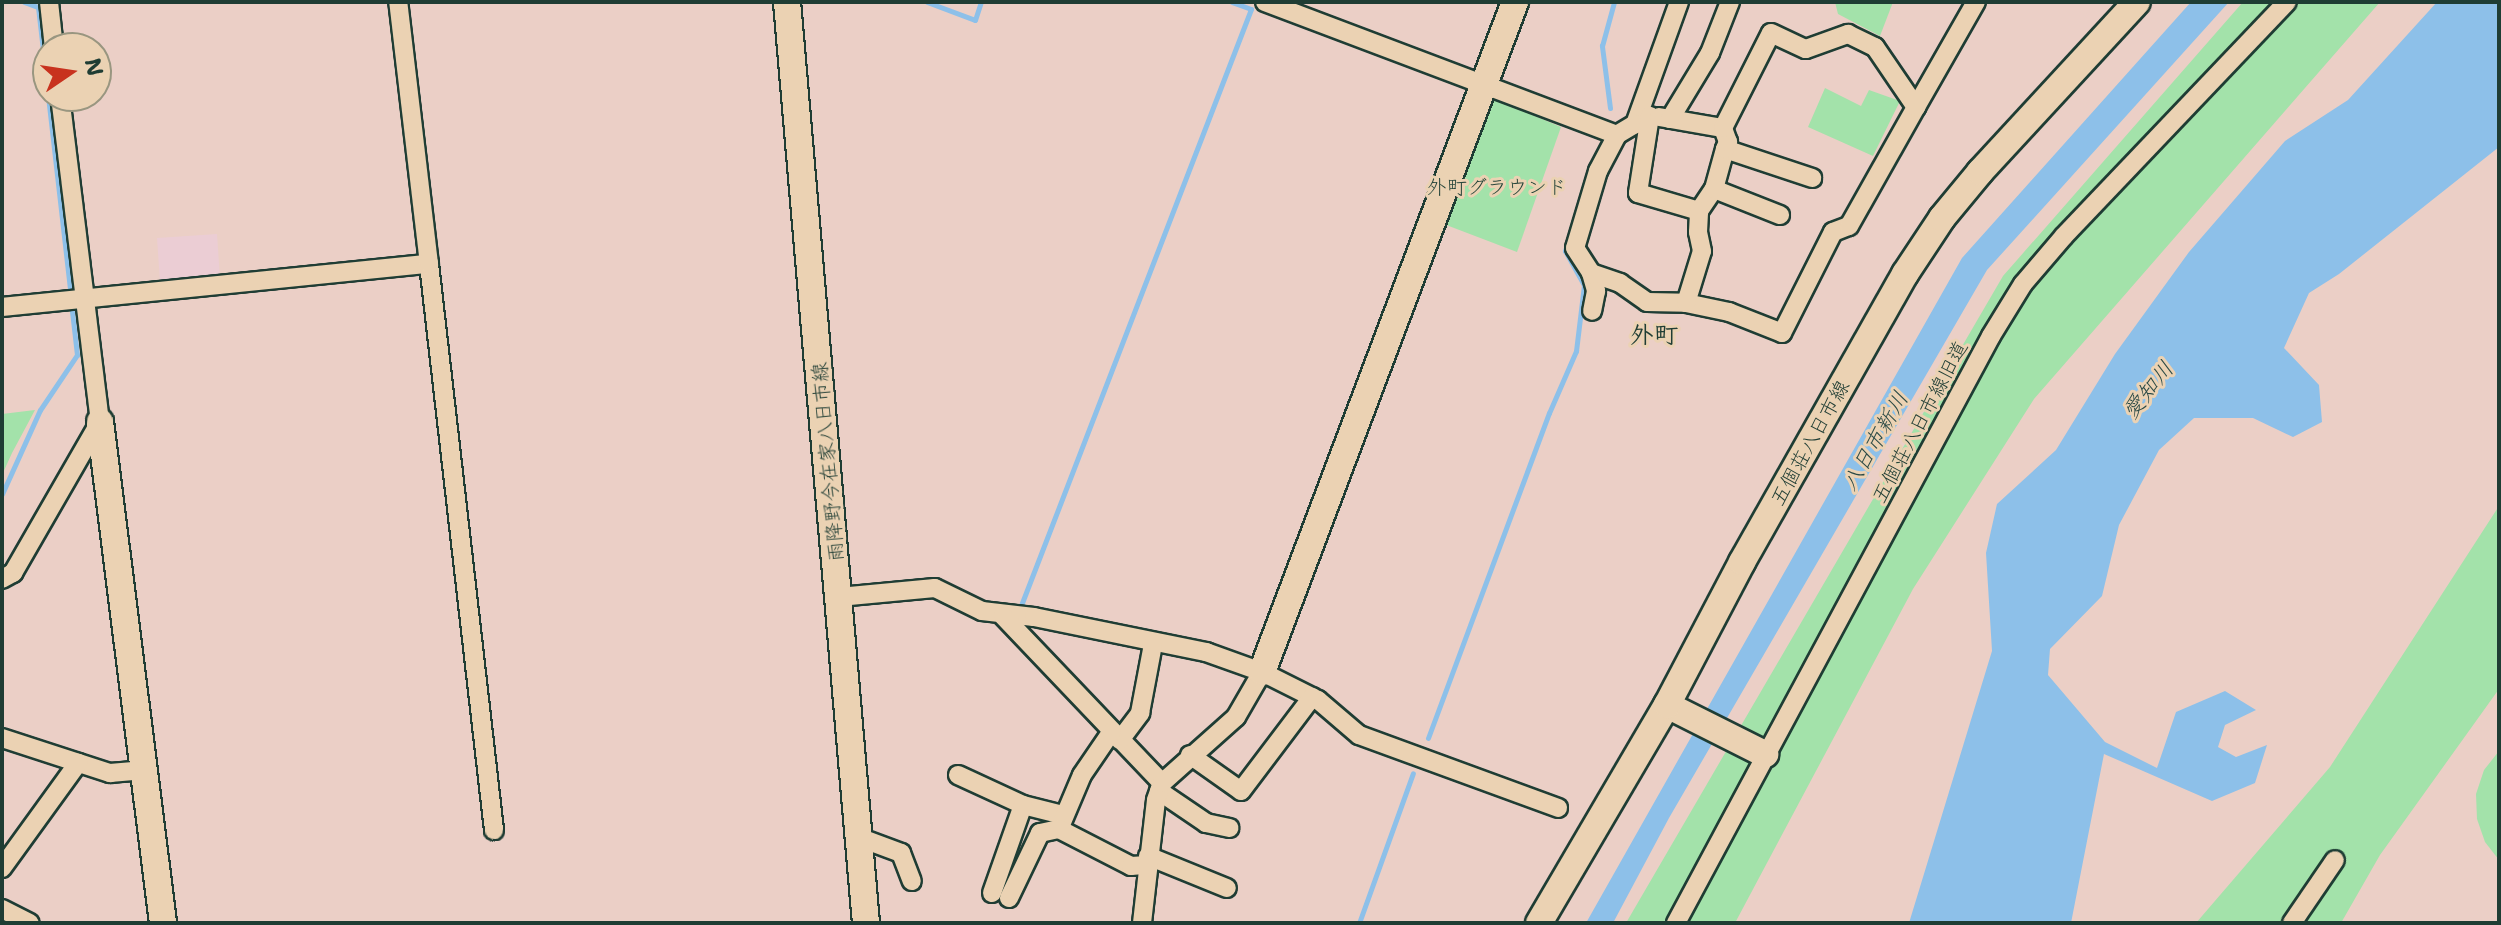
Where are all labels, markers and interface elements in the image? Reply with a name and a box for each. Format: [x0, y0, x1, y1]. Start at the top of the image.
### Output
north arrow [32, 32, 112, 112]
text: N [78, 55, 110, 79]
park label: 外町グラウンド [1427, 175, 1567, 199]
district label: 外町 [1630, 322, 1678, 350]
street label: 五個荘八日市線旧道 [1867, 337, 1973, 507]
water label: 愛知川 [2117, 356, 2179, 424]
street label: 雨降野今在家八日市線 [807, 361, 849, 563]
street label: 五個荘八日市線 [1766, 376, 1854, 510]
water label: 八日市新川 [1836, 387, 1914, 495]

